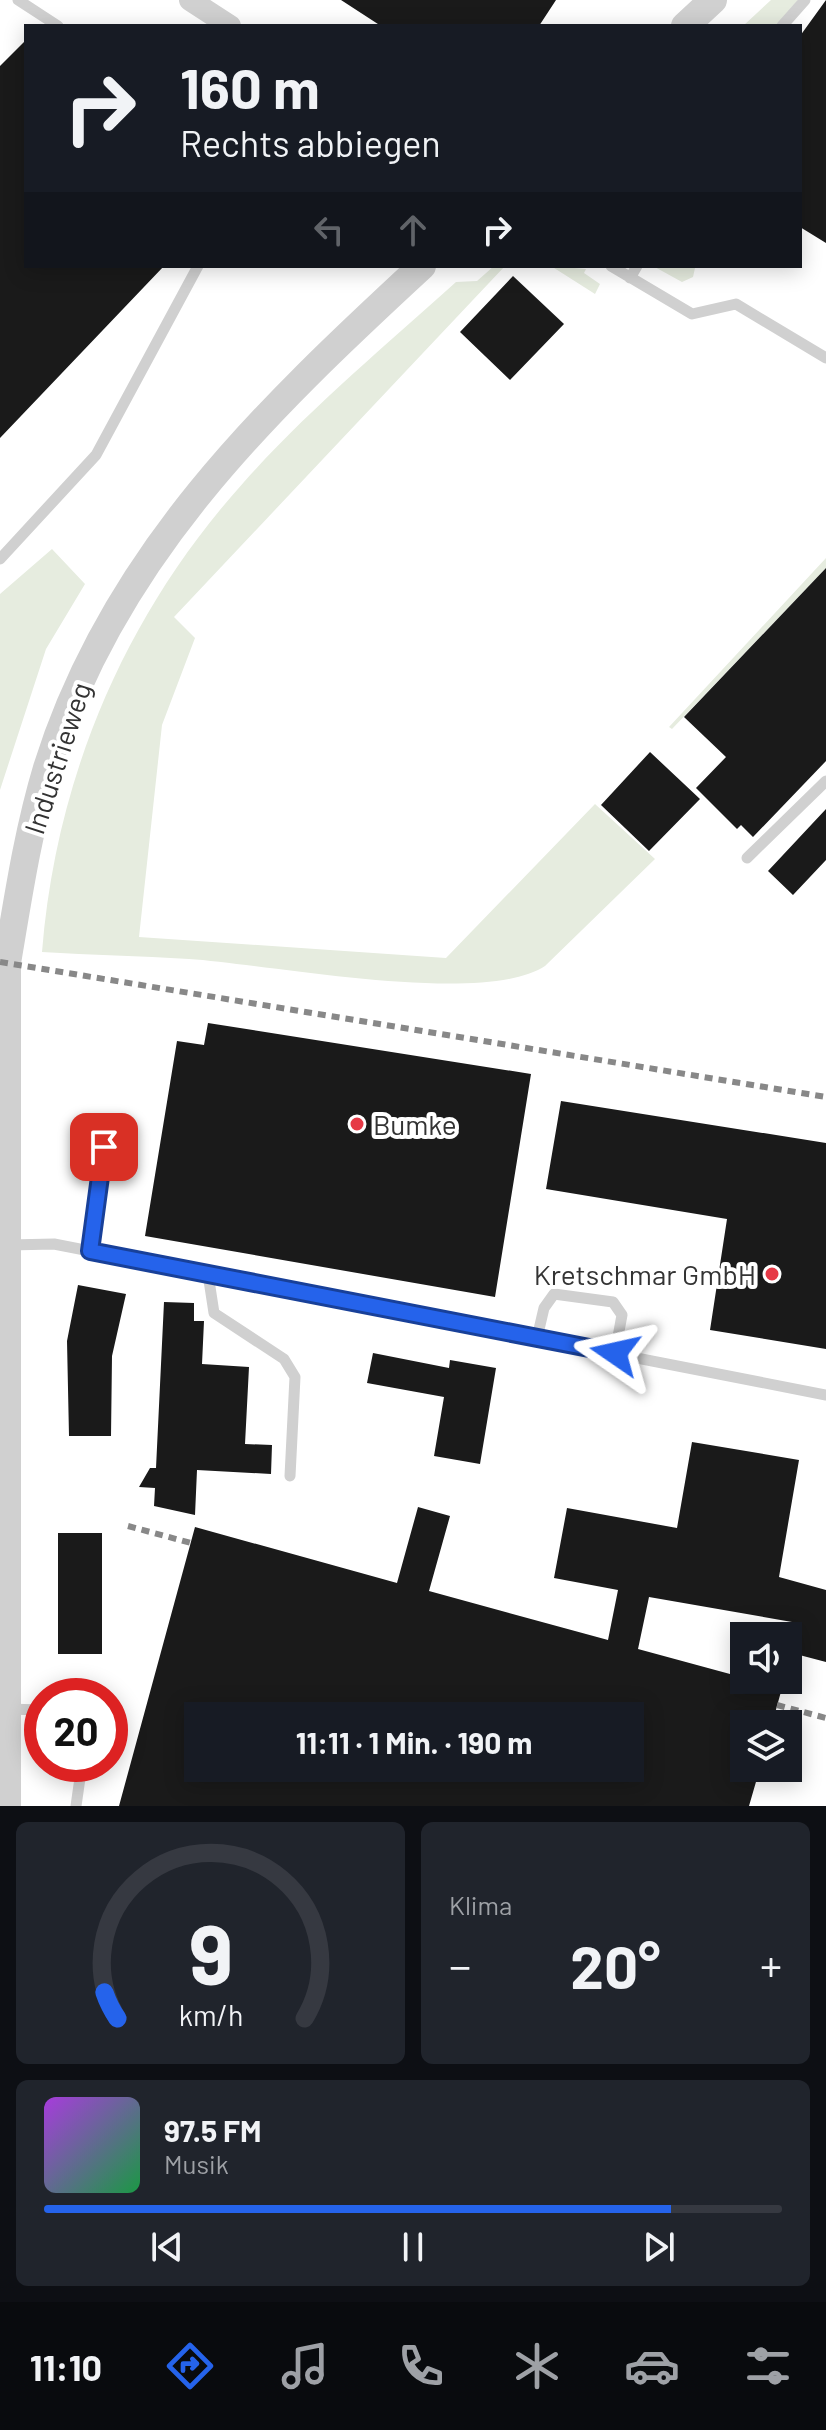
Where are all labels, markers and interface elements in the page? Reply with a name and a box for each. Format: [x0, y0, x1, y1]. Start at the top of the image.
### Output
text: 160 m [180, 53, 320, 120]
icon: right [48, 56, 152, 160]
text: Rechts abbiegen [180, 121, 441, 164]
icon: left [307, 208, 351, 252]
icon: ahead [391, 208, 435, 252]
icon: right [475, 208, 519, 252]
street label: Industrieweg [16, 678, 98, 838]
place label: Bumke [373, 1107, 457, 1141]
pin [70, 1113, 138, 1181]
marker: Bumke [348, 1115, 366, 1133]
icon: arrive [82, 1125, 126, 1169]
place label: Kretschmar GmbH [534, 1257, 756, 1291]
marker: Kretschmar GmbH [763, 1265, 781, 1283]
position arrow [573, 1311, 657, 1395]
map controls [730, 1622, 802, 1782]
button: sound [730, 1622, 802, 1694]
speed limit sign: 20 [24, 1678, 128, 1782]
button: layers [730, 1710, 802, 1782]
text: 11:11 · 1 Min. · 190 m [296, 1724, 532, 1760]
text: Klima [449, 1889, 512, 1920]
text: 9 [188, 1902, 233, 2002]
text: 20° [570, 1929, 661, 2001]
text: − [449, 1938, 471, 1991]
text: + [760, 1938, 782, 1991]
text: km/h [178, 1997, 243, 2032]
text: 97.5 FM [164, 2112, 261, 2148]
text: Musik [164, 2148, 229, 2179]
icon: previous [145, 2225, 189, 2269]
icon: pause [391, 2225, 435, 2269]
icon: next [637, 2225, 681, 2269]
icon: directions [162, 2338, 218, 2394]
icon: music [277, 2338, 333, 2394]
icon: phone [393, 2338, 449, 2394]
icon: climate [509, 2338, 565, 2394]
icon: car [624, 2338, 680, 2394]
icon: filters [740, 2338, 796, 2394]
text: 11:10 [30, 2345, 102, 2388]

